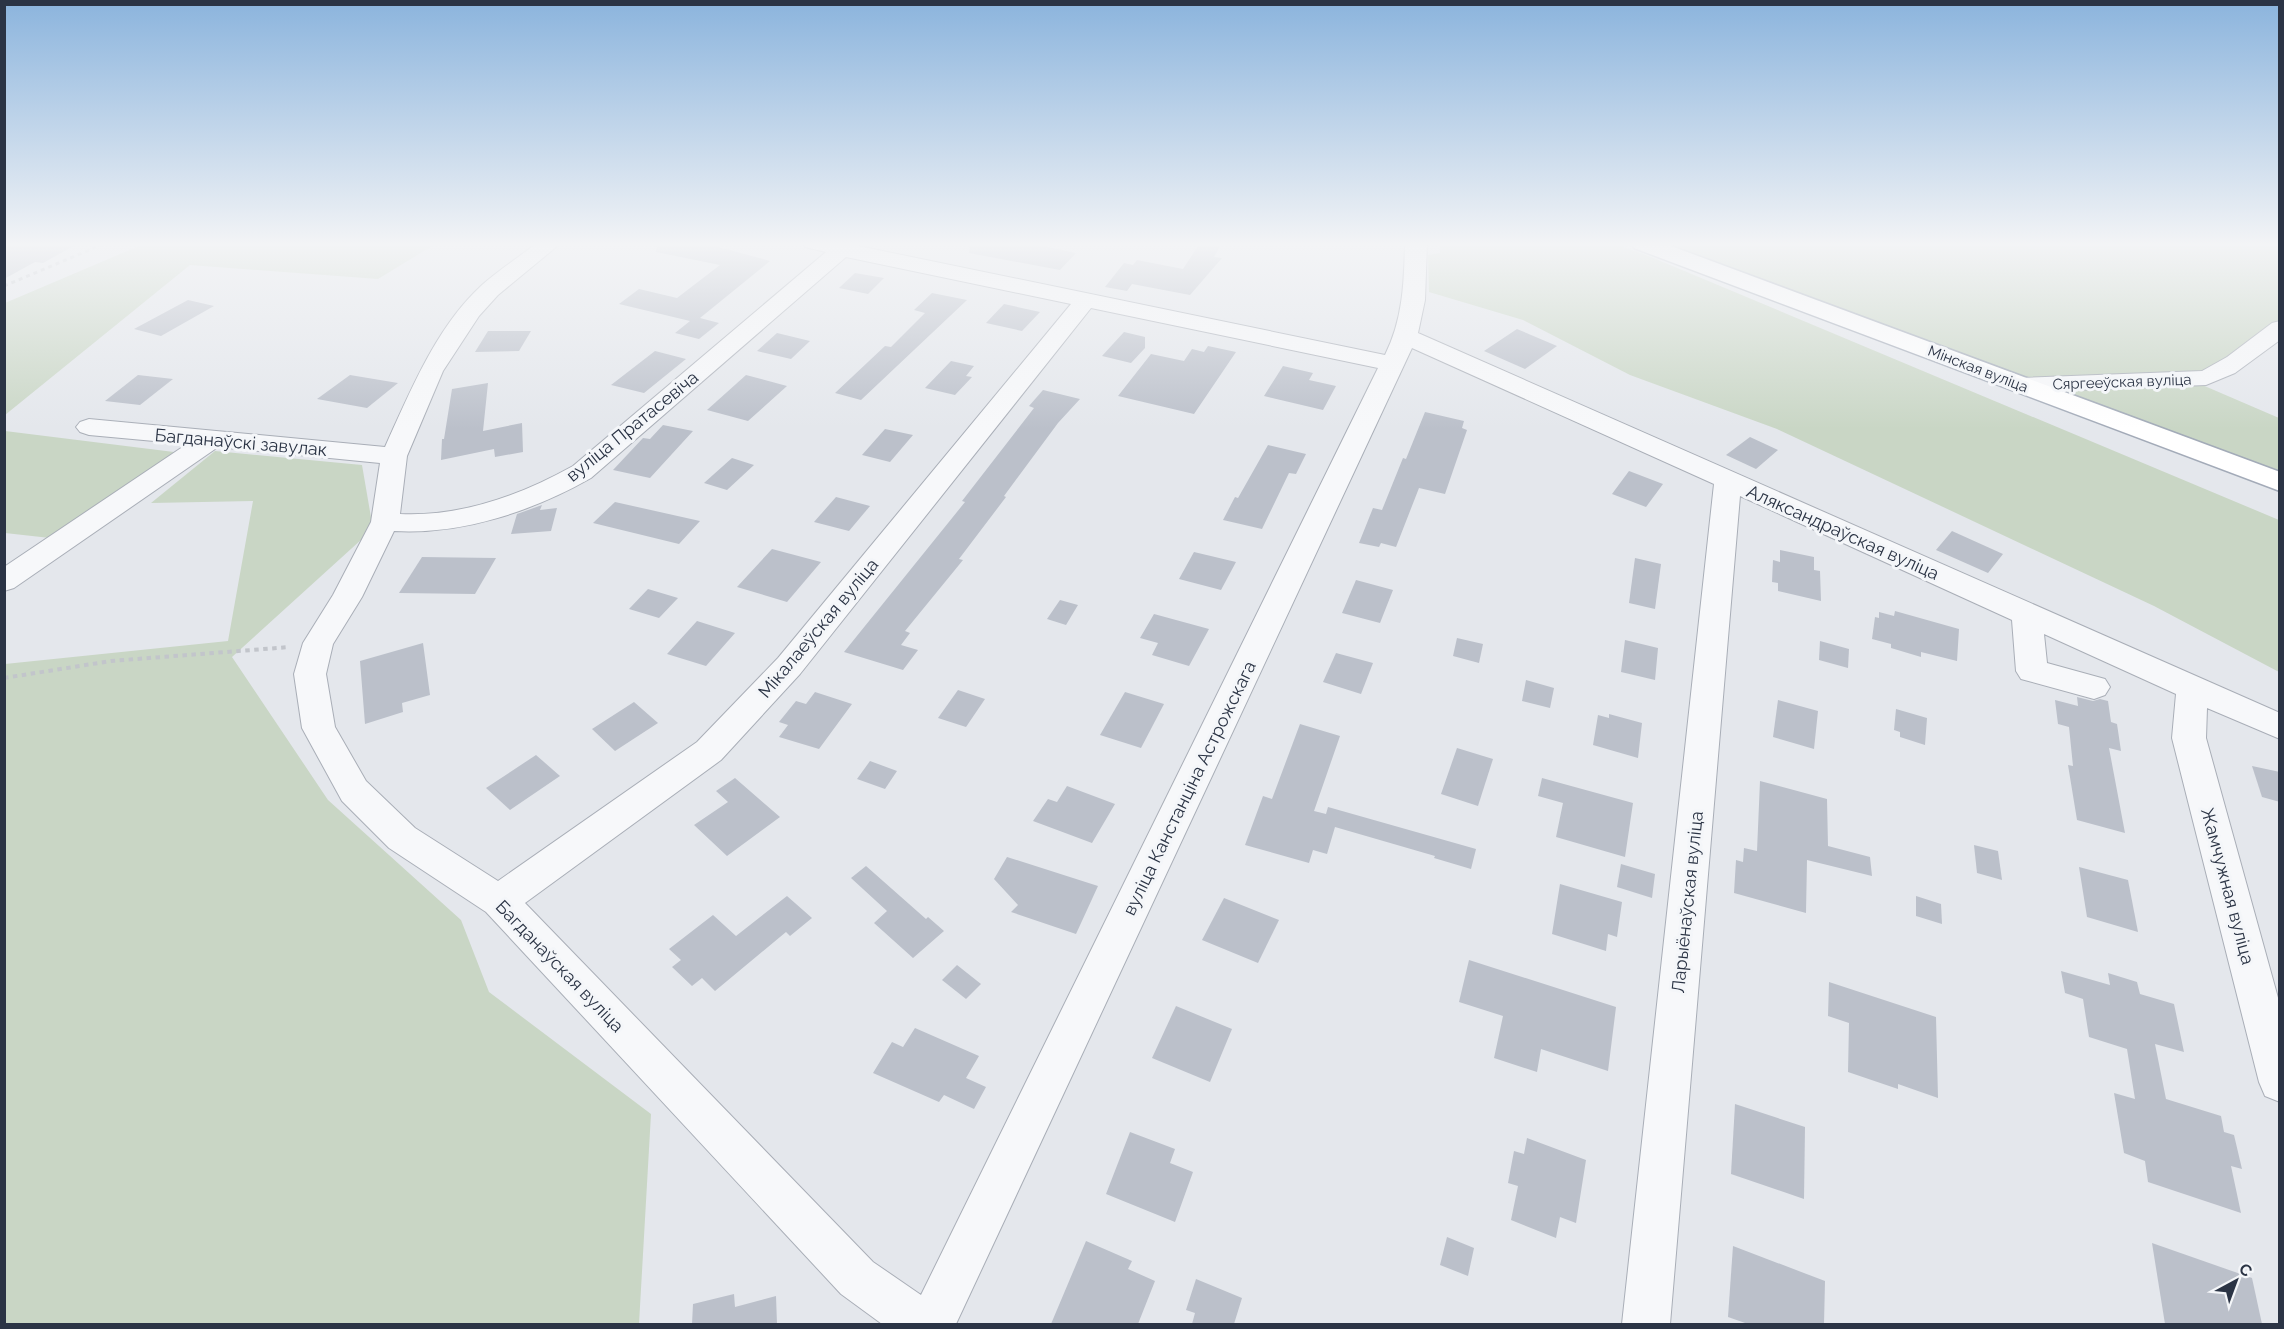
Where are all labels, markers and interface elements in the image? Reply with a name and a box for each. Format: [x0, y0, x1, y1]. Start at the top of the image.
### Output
street label: Мінская вуліца [1925, 342, 2031, 396]
street label: вуліца Пратасевіча [562, 366, 702, 486]
street label: Сяргееўская вуліца [2052, 371, 2192, 393]
street label: Багданаўскі завулак [154, 424, 328, 460]
street label: Аляксандраўская вуліца [1744, 480, 1942, 584]
street label: Мікалаеўская вуліца [754, 554, 882, 702]
street label: вуліца Канстанціна Астрожскага [1118, 658, 1260, 918]
street label: Жамчужная вуліца [2197, 805, 2259, 967]
street label: Ларыёнаўская вуліца [1667, 810, 1707, 994]
street label: Багданаўская вуліца [492, 896, 628, 1036]
north arrow [2206, 1251, 2266, 1311]
text: С [2235, 1259, 2256, 1281]

